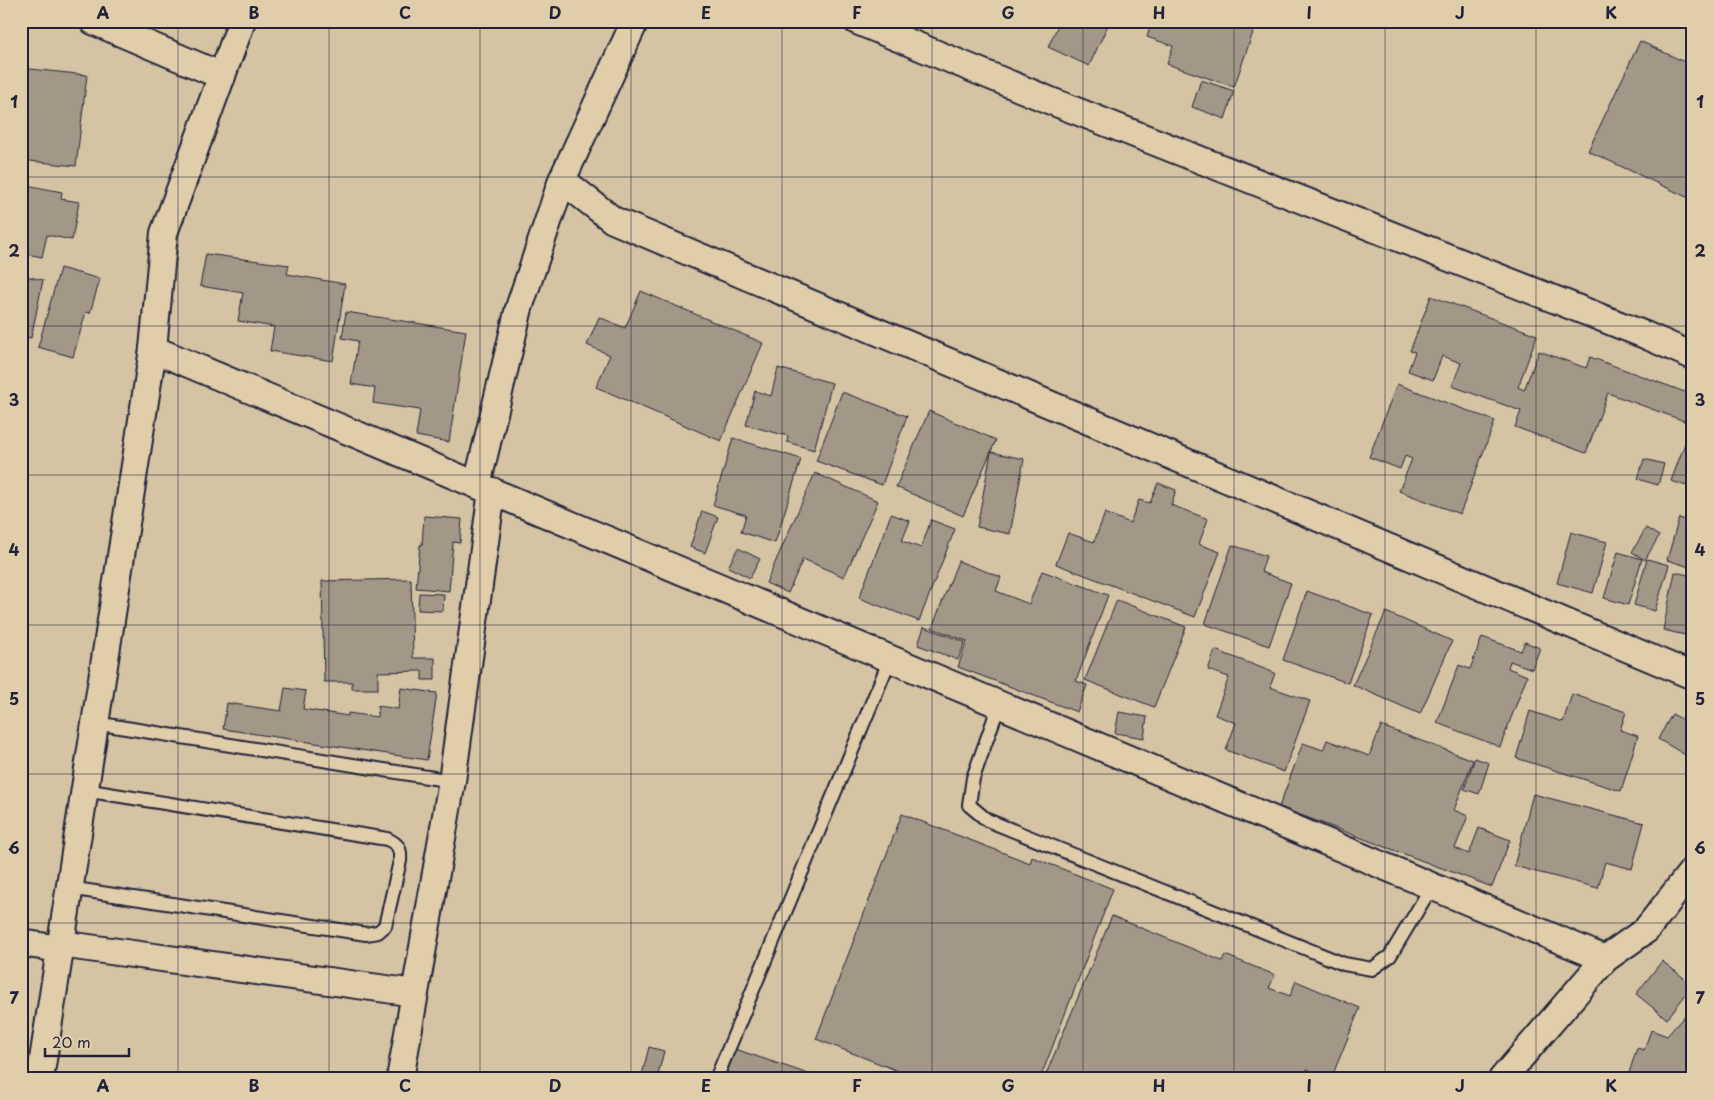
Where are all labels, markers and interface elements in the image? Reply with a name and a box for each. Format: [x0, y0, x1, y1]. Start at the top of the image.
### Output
text: A [97, 0, 110, 24]
text: B [249, 0, 260, 24]
text: C [399, 0, 411, 24]
text: D [549, 0, 561, 24]
text: E [701, 0, 711, 24]
text: F [852, 0, 862, 24]
text: G [1001, 0, 1015, 24]
text: H [1153, 0, 1165, 24]
text: I [1306, 0, 1312, 24]
text: J [1455, 0, 1465, 24]
text: K [1605, 0, 1617, 24]
text: 1 [10, 89, 18, 113]
text: 1 [1696, 89, 1704, 113]
text: 2 [8, 238, 20, 262]
text: 2 [1694, 238, 1706, 262]
text: 3 [9, 387, 19, 411]
text: 3 [1695, 387, 1705, 411]
text: 4 [9, 537, 20, 561]
text: 4 [1695, 537, 1706, 561]
text: 5 [9, 686, 19, 710]
text: 5 [1695, 686, 1705, 710]
text: 6 [8, 835, 20, 859]
text: 6 [1694, 835, 1706, 859]
text: 7 [9, 985, 19, 1009]
text: 7 [1695, 985, 1705, 1009]
scale bar [45, 1025, 129, 1057]
text: 20 m [52, 1030, 91, 1053]
text: A [97, 1073, 110, 1097]
text: B [249, 1073, 260, 1097]
text: C [399, 1073, 411, 1097]
text: D [549, 1073, 561, 1097]
text: E [701, 1073, 711, 1097]
text: F [852, 1073, 862, 1097]
text: G [1001, 1073, 1015, 1097]
text: H [1153, 1073, 1165, 1097]
text: I [1306, 1073, 1312, 1097]
text: J [1455, 1073, 1465, 1097]
text: K [1605, 1073, 1617, 1097]

